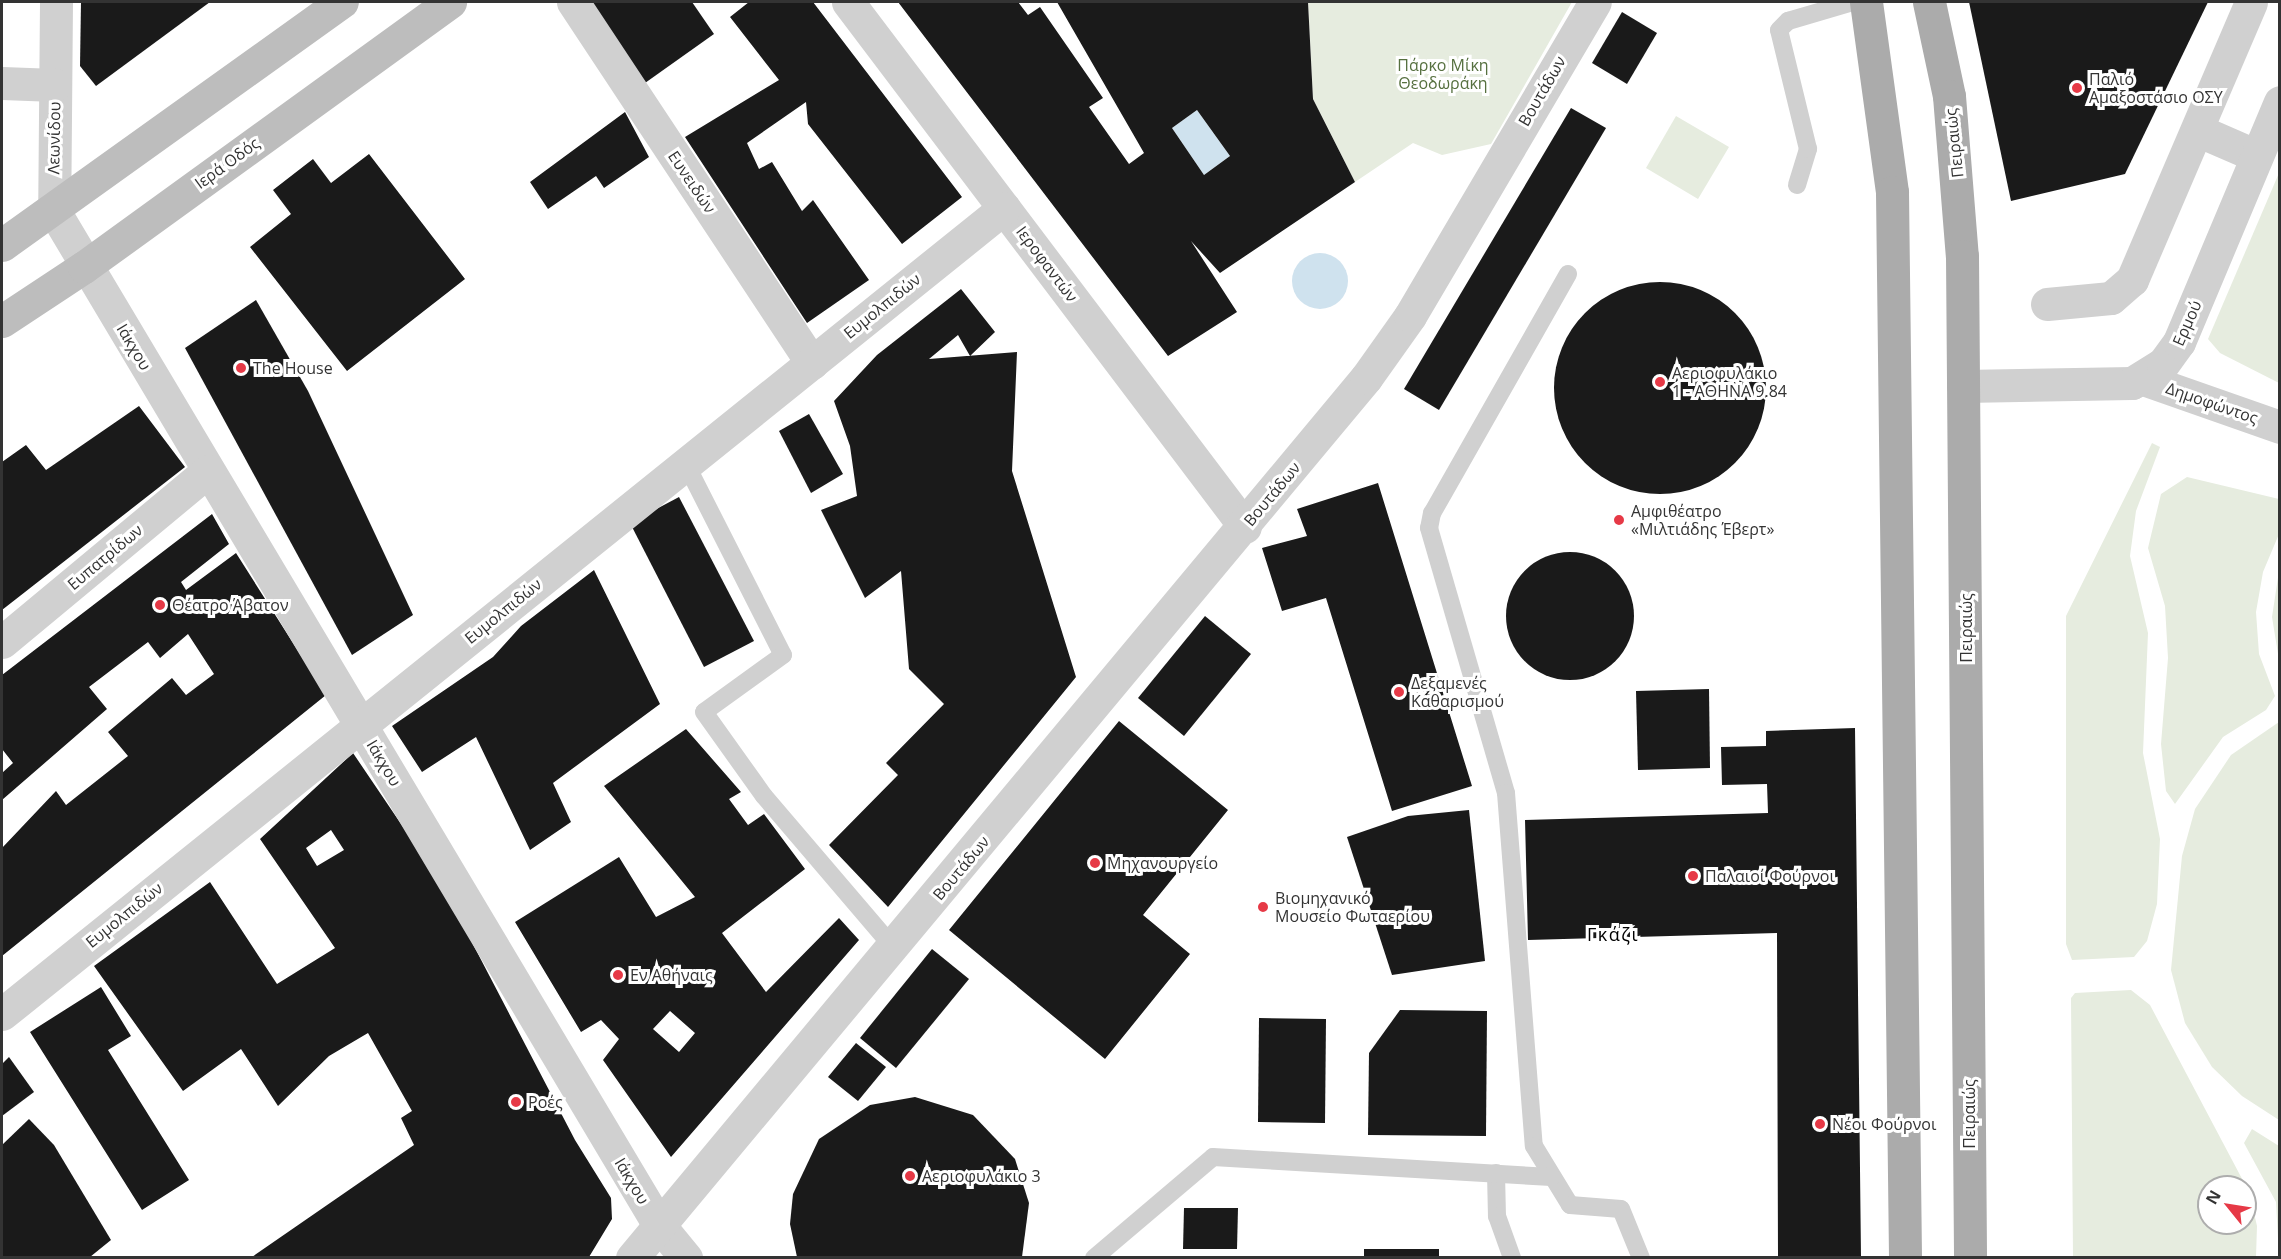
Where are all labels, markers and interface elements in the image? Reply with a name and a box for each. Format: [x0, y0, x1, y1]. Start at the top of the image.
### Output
street label: Βουτάδων [1514, 53, 1570, 129]
park label: Πάρκο Μίκη Θεοδωράκη [1397, 55, 1489, 93]
place label: Παλιό Αμαξοστάσιο ΟΣΥ [2089, 69, 2223, 107]
marker: Παλιό Αμαξοστάσιο ΟΣΥ [2070, 81, 2084, 95]
street label: Λεωνίδου [44, 101, 64, 175]
street label: Πειραιώς [1941, 107, 1967, 179]
street label: Ιερά Οδός [191, 133, 263, 193]
street label: Ευνειδών [664, 147, 720, 217]
street label: Ιεροφαντών [1012, 222, 1082, 306]
street label: Ευμολπιδών [840, 269, 924, 343]
street label: Ερμού [2169, 297, 2205, 349]
street label: Ιάκχου [113, 320, 155, 374]
place label: The House [253, 358, 333, 378]
marker: The House [234, 361, 248, 375]
place label: Αεριοφυλάκιο 1 - ΑΘΗΝΑ 9.84 [1672, 363, 1787, 401]
marker: Αεριοφυλάκιο 1 - ΑΘΗΝΑ 9.84 [1653, 375, 1667, 389]
street label: Δημοφώντος [2163, 378, 2261, 428]
street label: Βουτάδων [1240, 458, 1304, 530]
place label: Αμφιθέατρο «Μιλτιάδης Έβερτ» [1631, 501, 1774, 539]
marker: Αμφιθέατρο «Μιλτιάδης Έβερτ» [1612, 513, 1626, 527]
street label: Ευπατρίδων [64, 520, 146, 594]
street label: Ευμολπιδών [461, 574, 545, 648]
street label: Πειραιώς [1956, 593, 1976, 663]
place label: Θέατρο Άβατον [172, 595, 289, 615]
marker: Θέατρο Άβατον [153, 598, 167, 612]
place label: Δεξαμενές Καθαρισμού [1411, 673, 1504, 711]
marker: Δεξαμενές Καθαρισμού [1392, 685, 1406, 699]
street label: Ιάκχου [363, 736, 405, 790]
street label: Βουτάδων [929, 832, 993, 904]
place label: Μηχανουργείο [1107, 853, 1218, 873]
marker: Μηχανουργείο [1088, 856, 1102, 870]
place label: Παλαιοί Φούρνοι [1705, 866, 1835, 886]
marker: Παλαιοί Φούρνοι [1686, 869, 1700, 883]
street label: Ευμολπιδών [82, 878, 166, 952]
place label: Βιομηχανικό Μουσείο Φωταερίου [1275, 888, 1430, 926]
marker: Βιομηχανικό Μουσείο Φωταερίου [1256, 900, 1270, 914]
district label: Γκάζι [1587, 923, 1639, 945]
place label: Εν Αθήναις [630, 965, 713, 985]
marker: Εν Αθήναις [611, 968, 625, 982]
street label: Πειραιώς [1959, 1079, 1979, 1149]
place label: Ροές [528, 1092, 563, 1112]
marker: Ροές [509, 1095, 523, 1109]
place label: Νέοι Φούρνοι [1832, 1114, 1936, 1134]
marker: Νέοι Φούρνοι [1813, 1117, 1827, 1131]
street label: Ιάκχου [611, 1154, 653, 1208]
place label: Αεριοφυλάκιο 3 [922, 1166, 1041, 1186]
marker: Αεριοφυλάκιο 3 [903, 1169, 917, 1183]
north arrow [2197, 1175, 2257, 1235]
text: N [2200, 1186, 2226, 1208]

